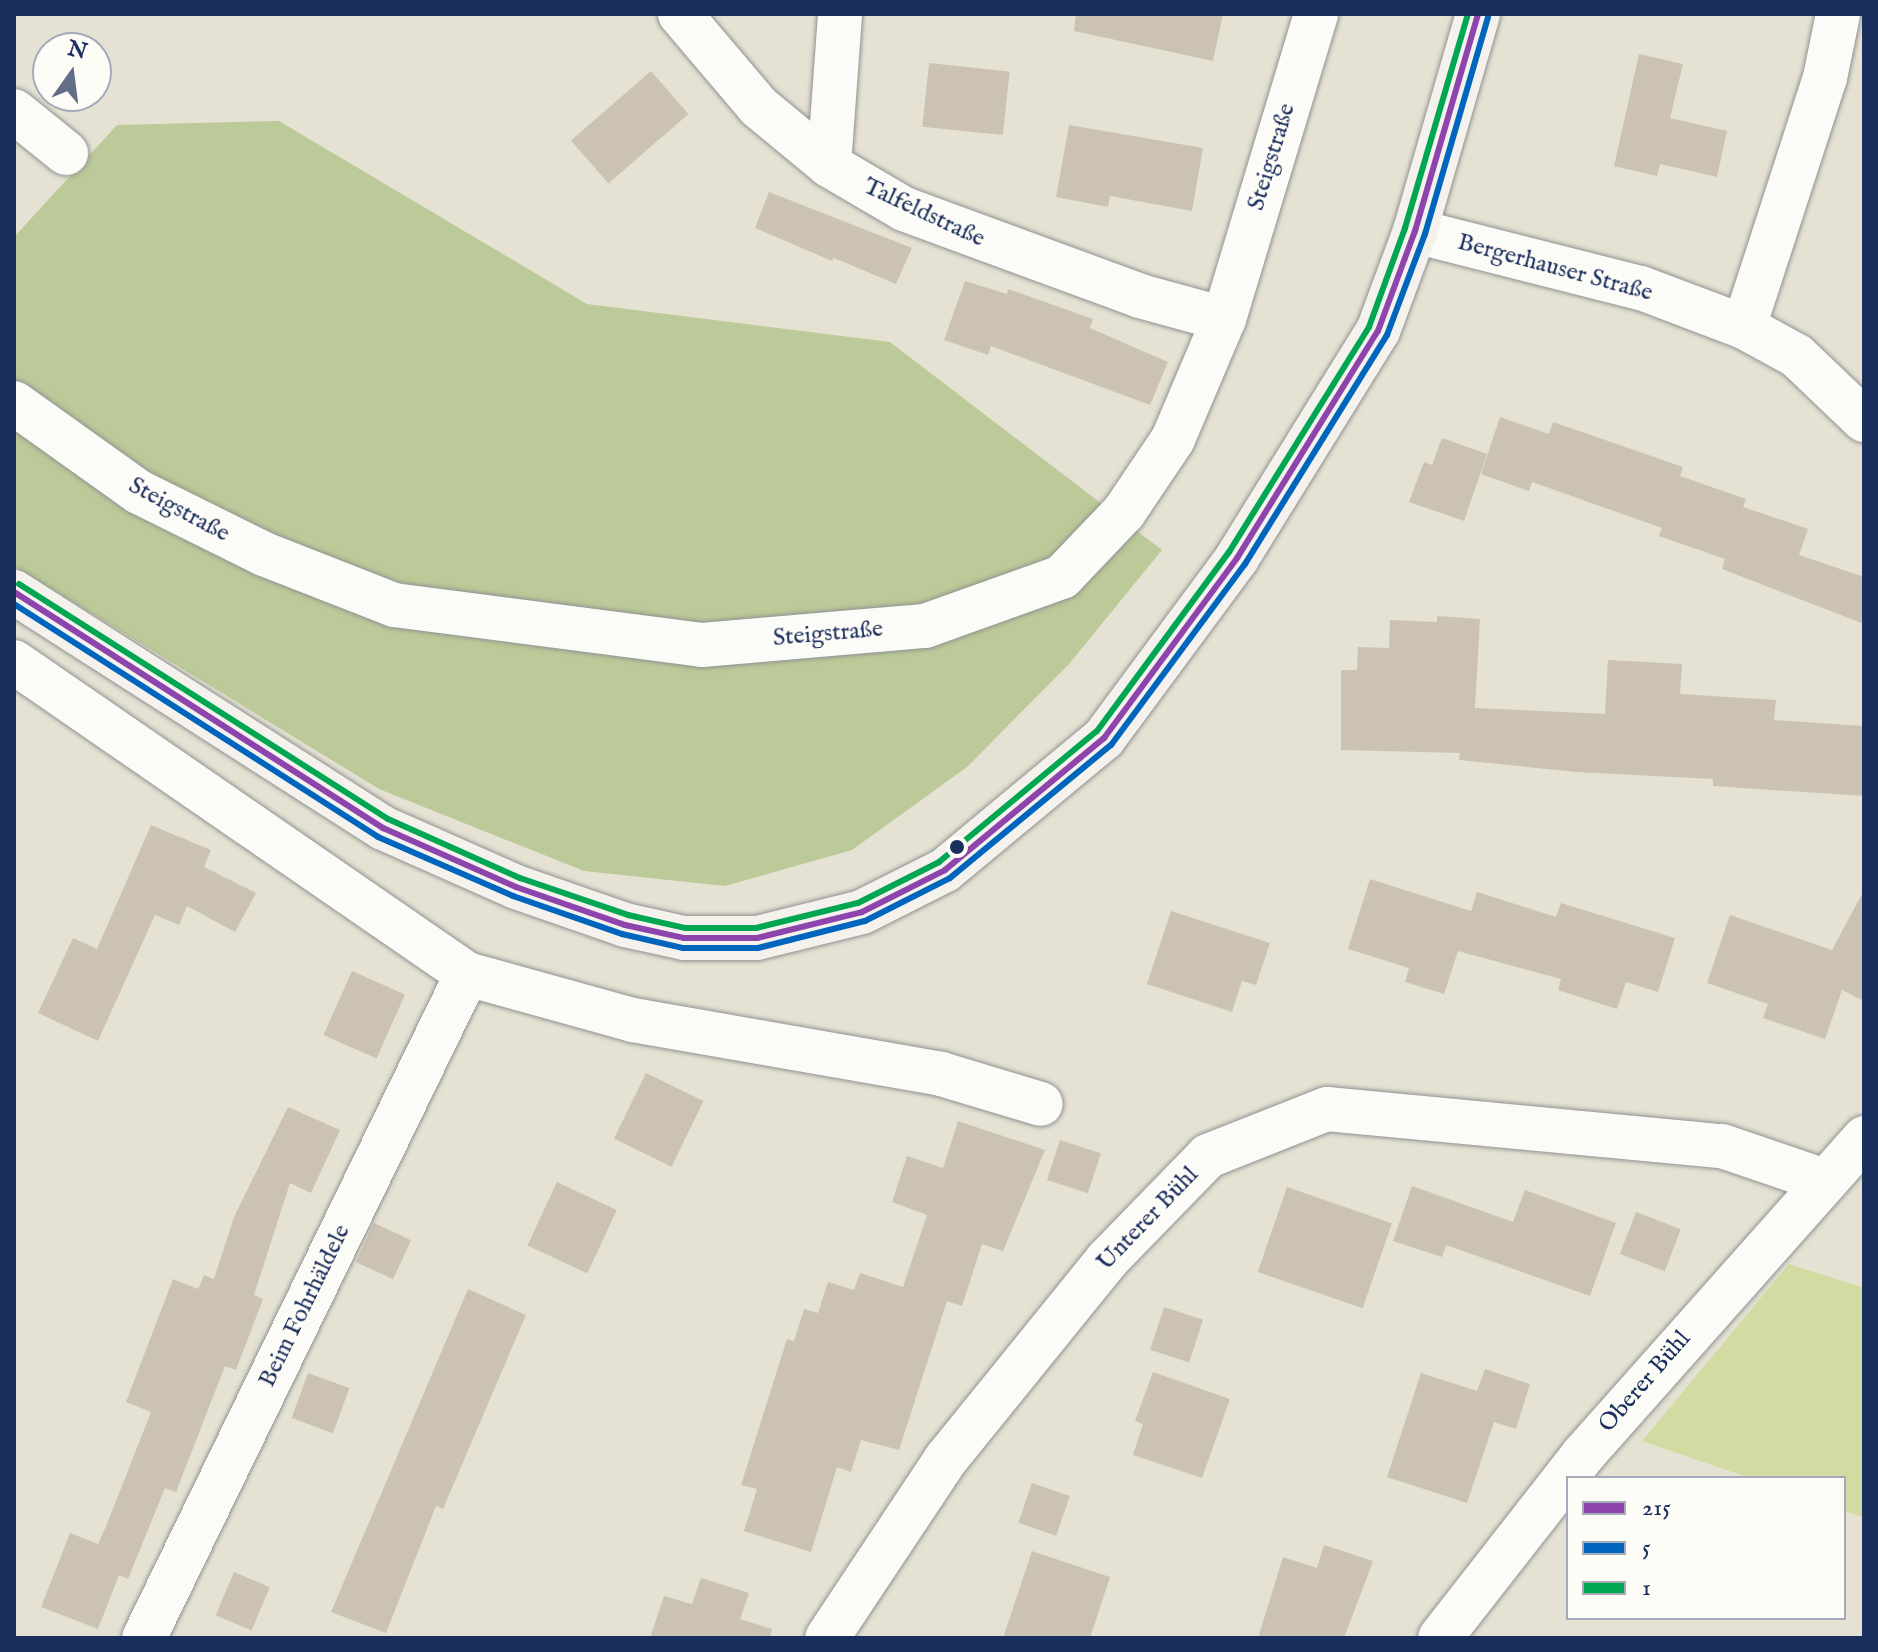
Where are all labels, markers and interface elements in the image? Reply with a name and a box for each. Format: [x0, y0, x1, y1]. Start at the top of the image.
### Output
north arrow [32, 32, 112, 112]
text: N [65, 35, 90, 67]
street label: Steigstraße [1242, 100, 1302, 214]
street label: Talfeldstraße [859, 172, 989, 254]
street label: Bergerhauser Straße [1454, 228, 1656, 308]
street label: Steigstraße [124, 471, 234, 549]
street label: Steigstraße [772, 615, 884, 653]
unlabelled marker [949, 839, 965, 855]
street label: Unterer Bühl [1091, 1161, 1205, 1277]
street label: Beim Fohrhäldele [253, 1220, 357, 1392]
street label: Oberer Bühl [1593, 1325, 1697, 1439]
legend [1566, 1476, 1846, 1620]
text: 215 [1642, 1493, 1671, 1524]
text: 5 [1642, 1533, 1651, 1564]
text: 1 [1642, 1573, 1651, 1604]

